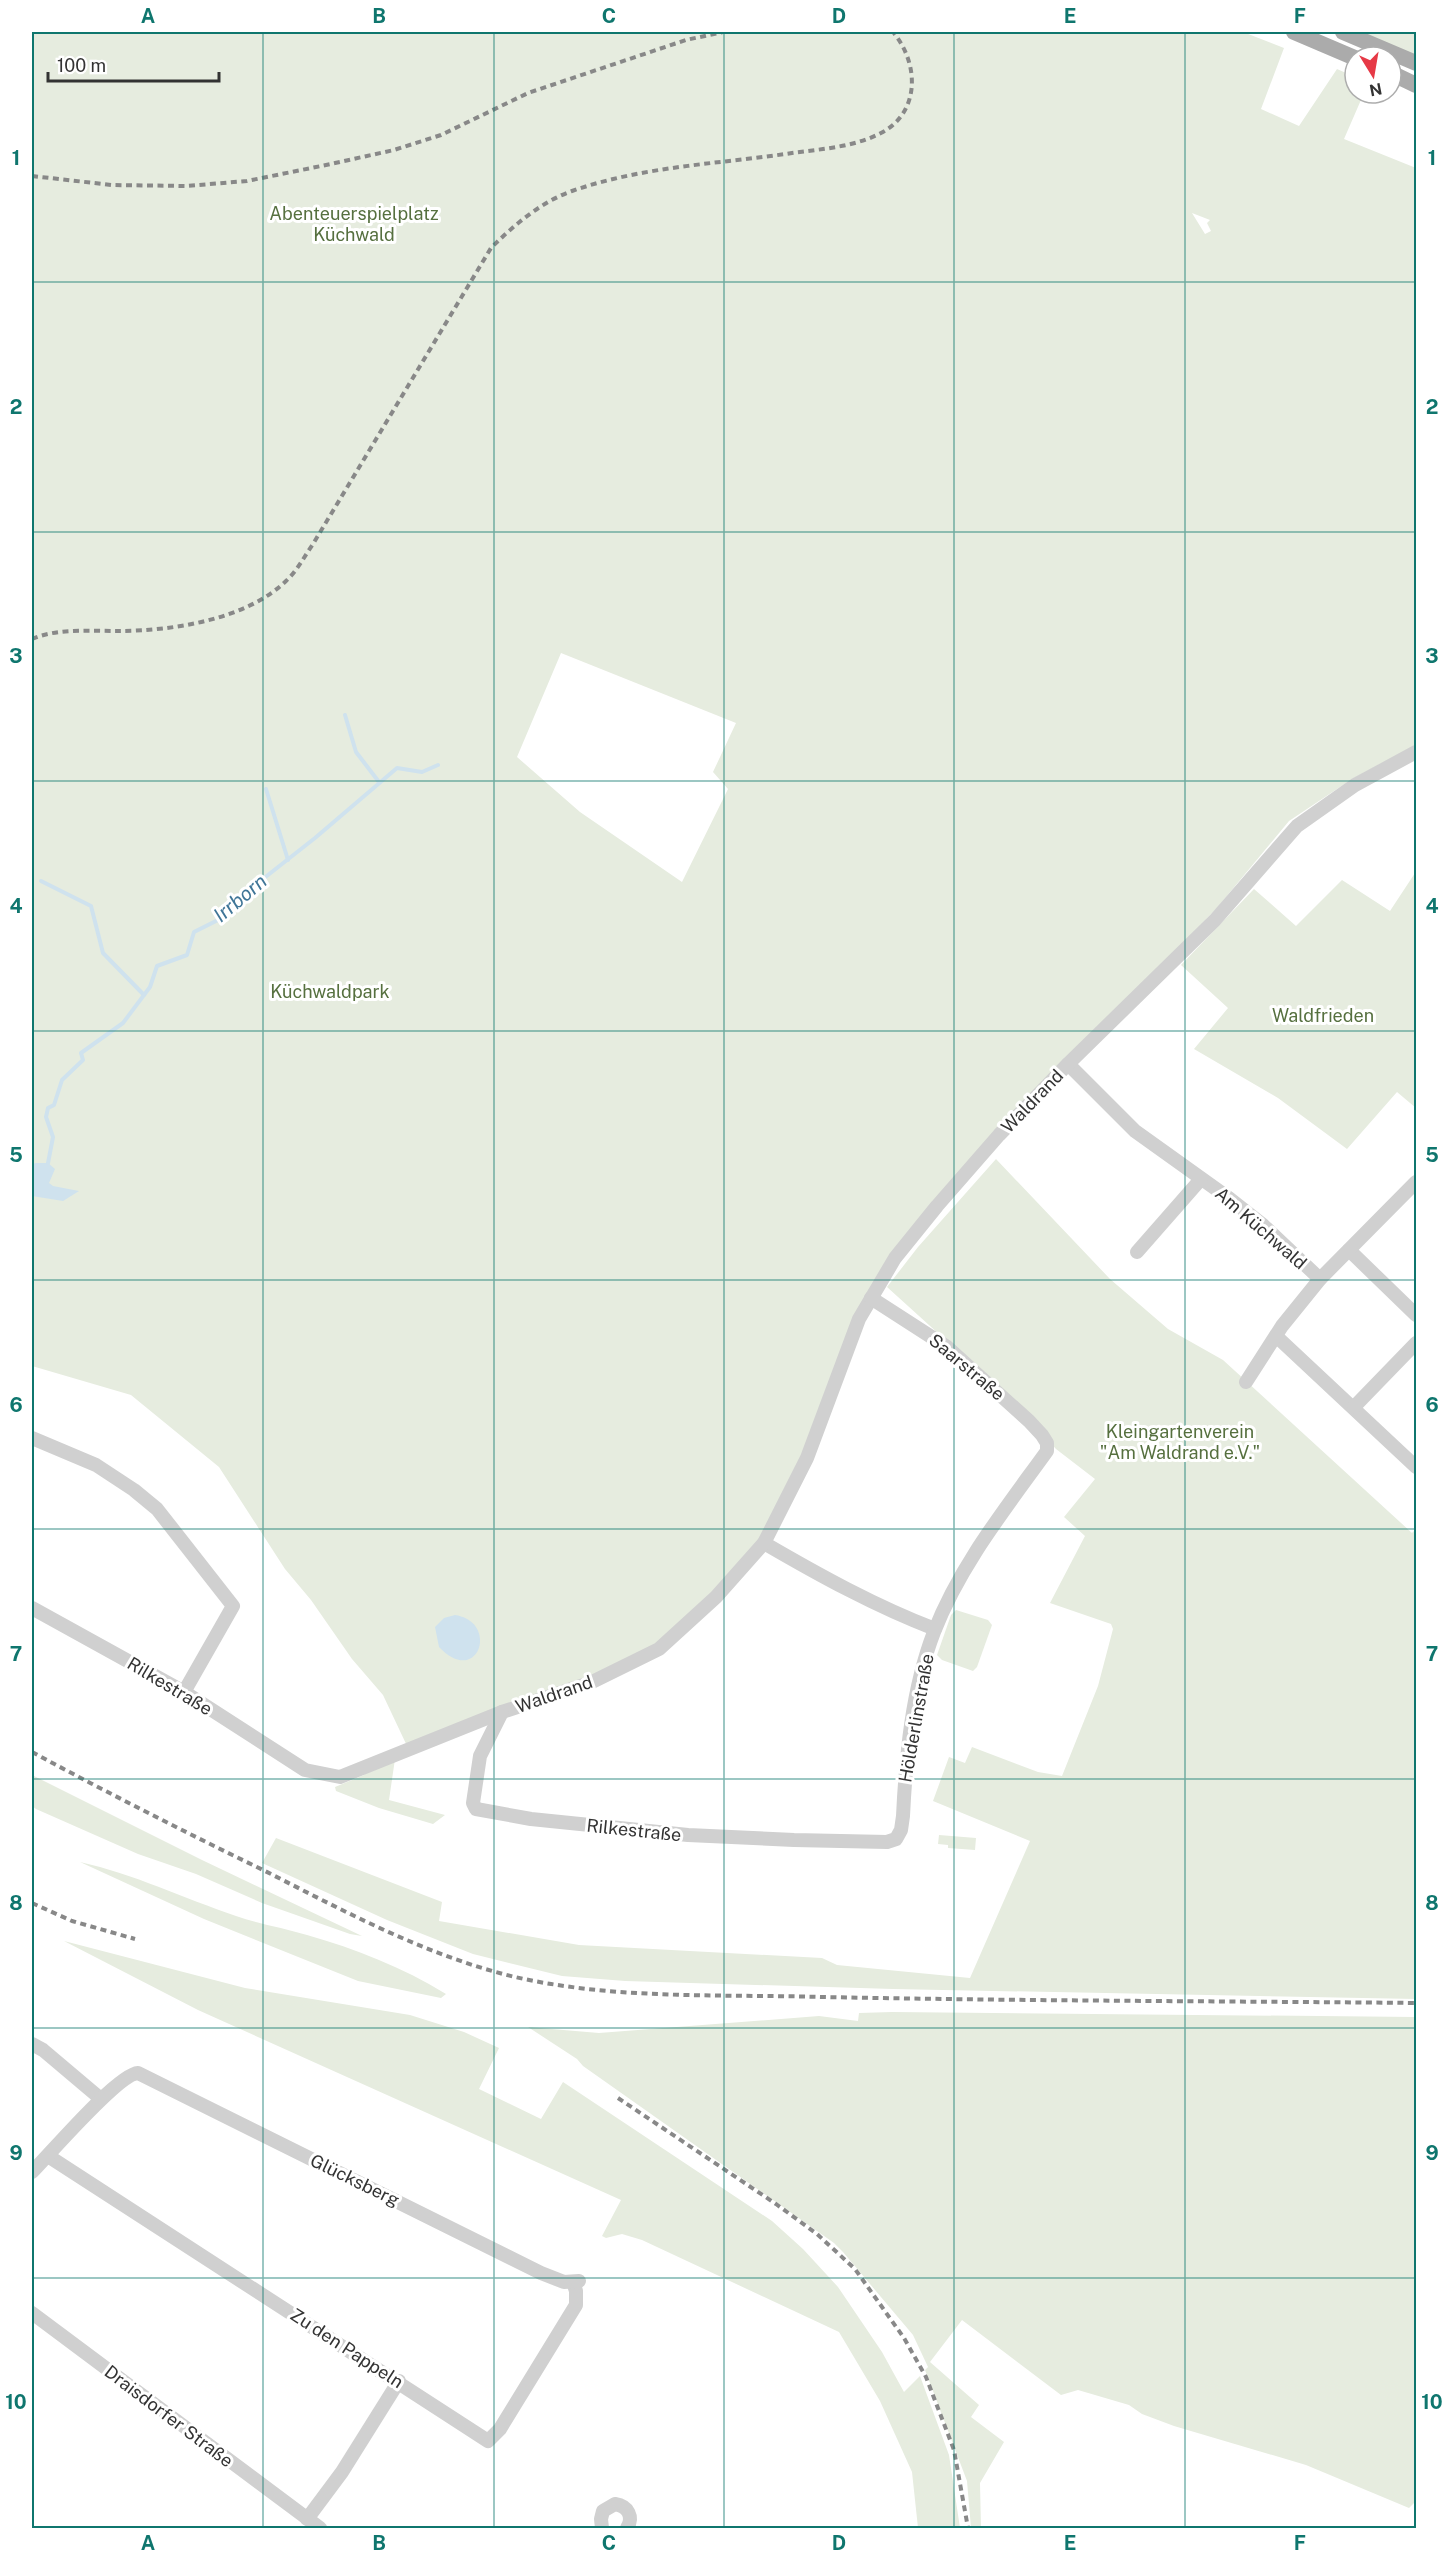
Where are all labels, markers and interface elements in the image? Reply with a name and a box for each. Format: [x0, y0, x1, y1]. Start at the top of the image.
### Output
text: A [141, 4, 155, 28]
text: B [372, 4, 386, 28]
text: C [602, 4, 616, 28]
text: D [832, 4, 846, 28]
text: E [1064, 4, 1076, 28]
text: F [1294, 4, 1306, 28]
scale bar [48, 45, 219, 83]
north arrow [1343, 45, 1403, 105]
text: 100 m [57, 55, 106, 76]
text: N [1368, 79, 1384, 100]
text: 1 [12, 146, 20, 170]
text: 1 [1428, 146, 1436, 170]
park label: Abenteuerspielplatz Küchwald [269, 203, 439, 245]
text: 2 [10, 395, 22, 419]
text: 2 [1426, 395, 1438, 419]
text: 3 [9, 644, 23, 668]
text: 3 [1425, 644, 1439, 668]
water label: Irrborn [209, 869, 271, 927]
text: 4 [9, 894, 23, 918]
text: 4 [1425, 894, 1439, 918]
park label: Küchwaldpark [270, 981, 390, 1002]
park label: Waldfrieden [1272, 1005, 1374, 1026]
street label: Waldrand [997, 1065, 1067, 1137]
text: 5 [9, 1143, 23, 1167]
text: 5 [1425, 1143, 1439, 1167]
street label: Am Küchwald [1211, 1183, 1311, 1273]
street label: Saarstraße [925, 1329, 1009, 1405]
text: 6 [9, 1393, 23, 1417]
text: 6 [1425, 1393, 1439, 1417]
park label: Kleingartenverein "Am Waldrand e.V." [1100, 1421, 1260, 1463]
text: 7 [10, 1642, 22, 1666]
text: 7 [1426, 1642, 1438, 1666]
street label: Rilkestraße [124, 1652, 216, 1720]
street label: Hölderlinstraße [894, 1652, 938, 1784]
street label: Waldrand [513, 1671, 595, 1717]
street label: Rilkestraße [586, 1815, 682, 1845]
text: 8 [9, 1891, 23, 1915]
text: 8 [1425, 1891, 1439, 1915]
text: 9 [9, 2141, 23, 2165]
text: 9 [1425, 2141, 1439, 2165]
street label: Glücksberg [307, 2149, 403, 2211]
street label: Zu den Pappeln [287, 2304, 407, 2392]
street label: Draisdorfer Straße [101, 2361, 237, 2471]
text: 10 [5, 2390, 27, 2414]
text: 10 [1421, 2390, 1443, 2414]
text: A [141, 2531, 155, 2555]
text: B [372, 2531, 386, 2555]
text: C [602, 2531, 616, 2555]
text: D [832, 2531, 846, 2555]
text: E [1064, 2531, 1076, 2555]
text: F [1294, 2531, 1306, 2555]

